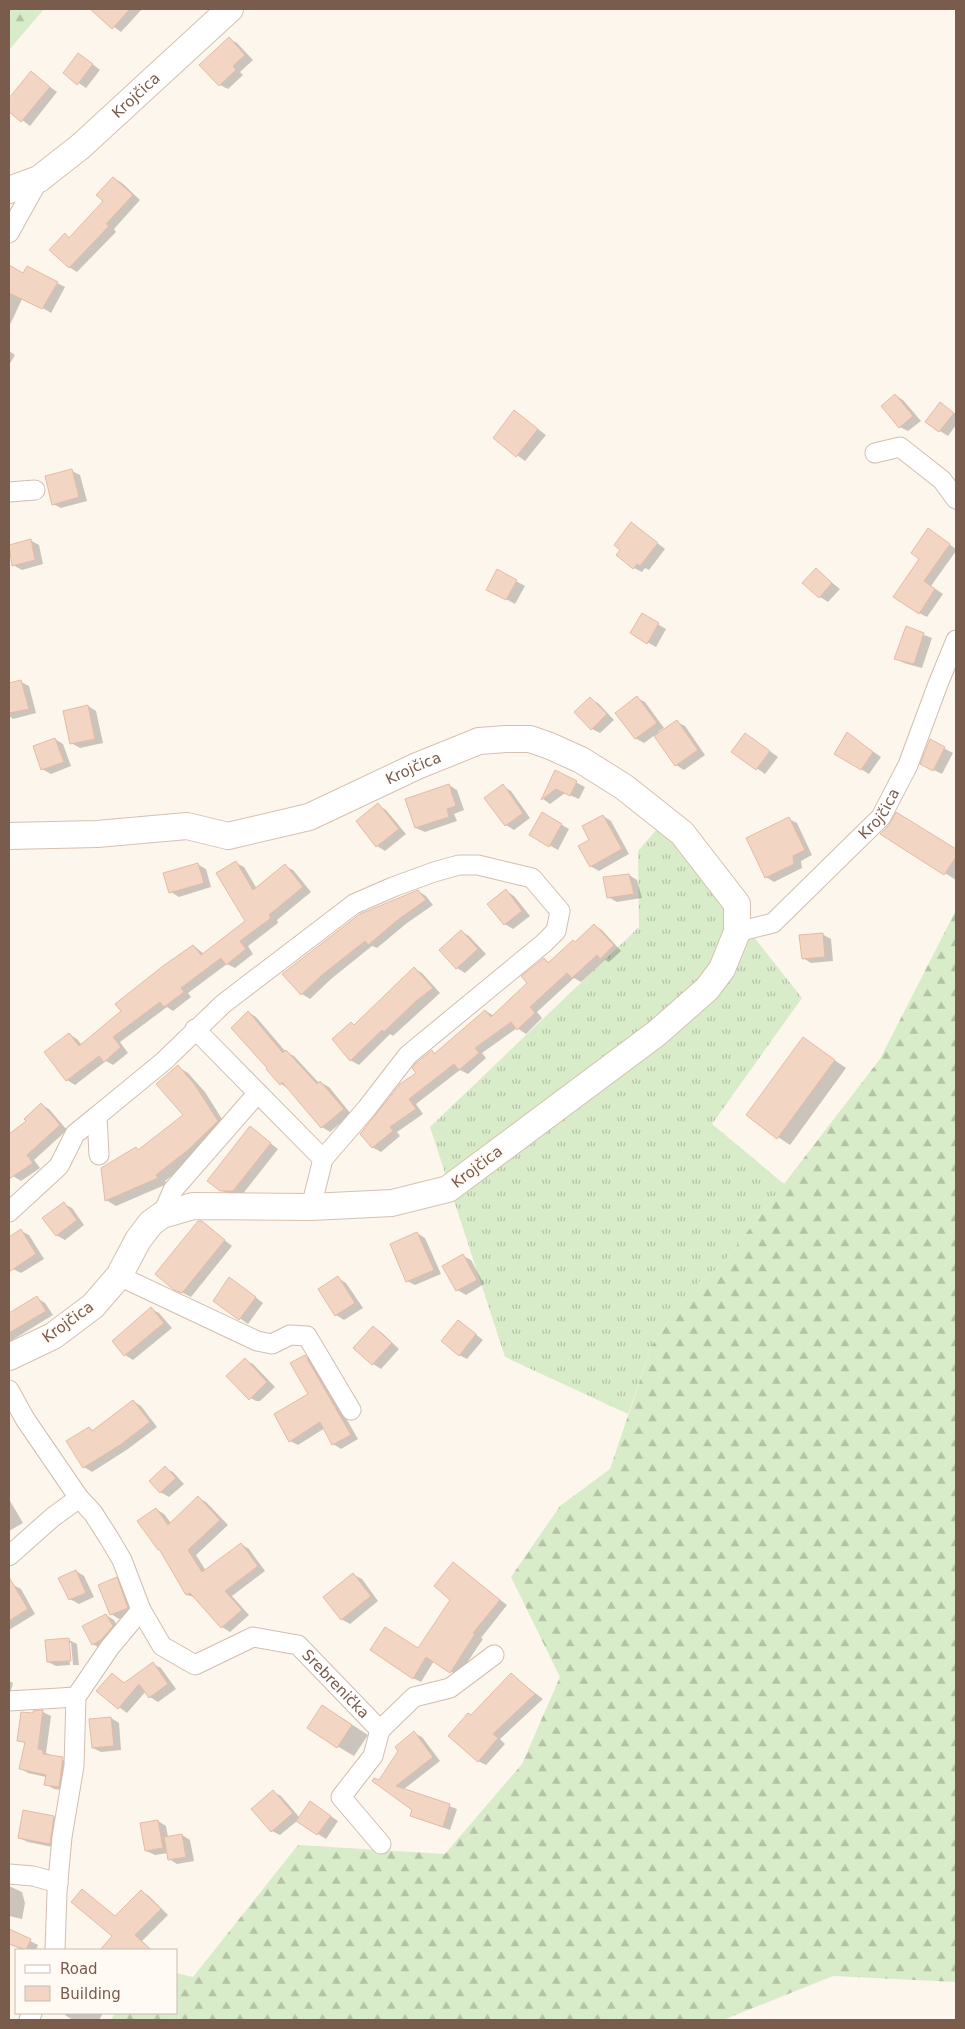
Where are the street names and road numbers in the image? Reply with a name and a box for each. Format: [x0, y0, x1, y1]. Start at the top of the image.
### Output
street label: Krojčica [108, 69, 164, 122]
street label: Krojčica [383, 748, 444, 789]
street label: Krojčica [855, 785, 903, 843]
street label: Krojčica [448, 1142, 506, 1192]
street label: Krojčica [39, 1297, 97, 1347]
street label: Srebrenička [298, 1646, 373, 1722]

